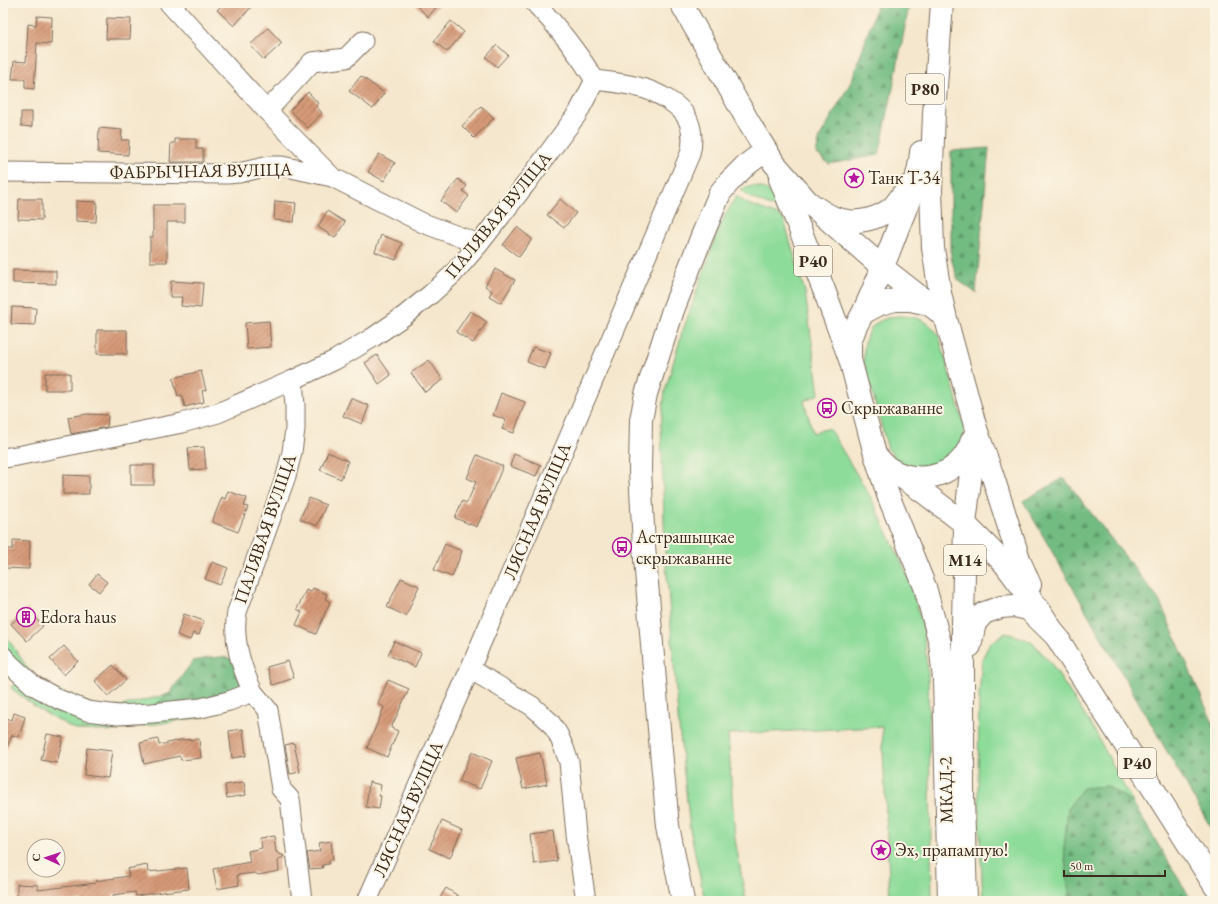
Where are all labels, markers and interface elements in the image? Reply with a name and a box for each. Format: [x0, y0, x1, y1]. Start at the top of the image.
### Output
road number: Р80 [906, 74, 944, 104]
street label: ПАЛЯВАЯ ВУЛІЦА [439, 146, 556, 283]
street label: ФАБРЫЧНАЯ ВУЛІЦА [110, 157, 293, 184]
place label: Танк Т-34 [868, 166, 940, 189]
place icon: Танк Т-34 [843, 167, 865, 189]
road number: Р40 [794, 246, 832, 276]
place label: Скрыжаванне [841, 396, 943, 419]
bus stop icon: Скрыжаванне [816, 397, 838, 419]
street label: ЛЯСНАЯ ВУЛІЦА [497, 439, 576, 583]
street label: ПАЛЯВАЯ ВУЛІЦА [228, 450, 301, 607]
place label: Астрашыцкае скрыжаванне [635, 525, 735, 569]
bus stop icon: Астрашыцкае скрыжаванне [611, 536, 633, 558]
road number: М14 [944, 545, 986, 575]
place label: Edora haus [40, 605, 116, 628]
building icon: Edora haus [15, 606, 37, 628]
street label: ЛЯСНАЯ ВУЛІЦА [367, 737, 448, 880]
road number: Р40 [1118, 748, 1156, 778]
street label: МКАД-2 [933, 756, 958, 824]
north arrow [26, 838, 66, 878]
place label: Эх, прапампую! [895, 838, 1008, 861]
place icon: Эх, прапампую! [870, 839, 892, 861]
scale bar [1064, 852, 1165, 878]
text: С [29, 853, 43, 862]
text: 50 m [1070, 858, 1094, 874]

